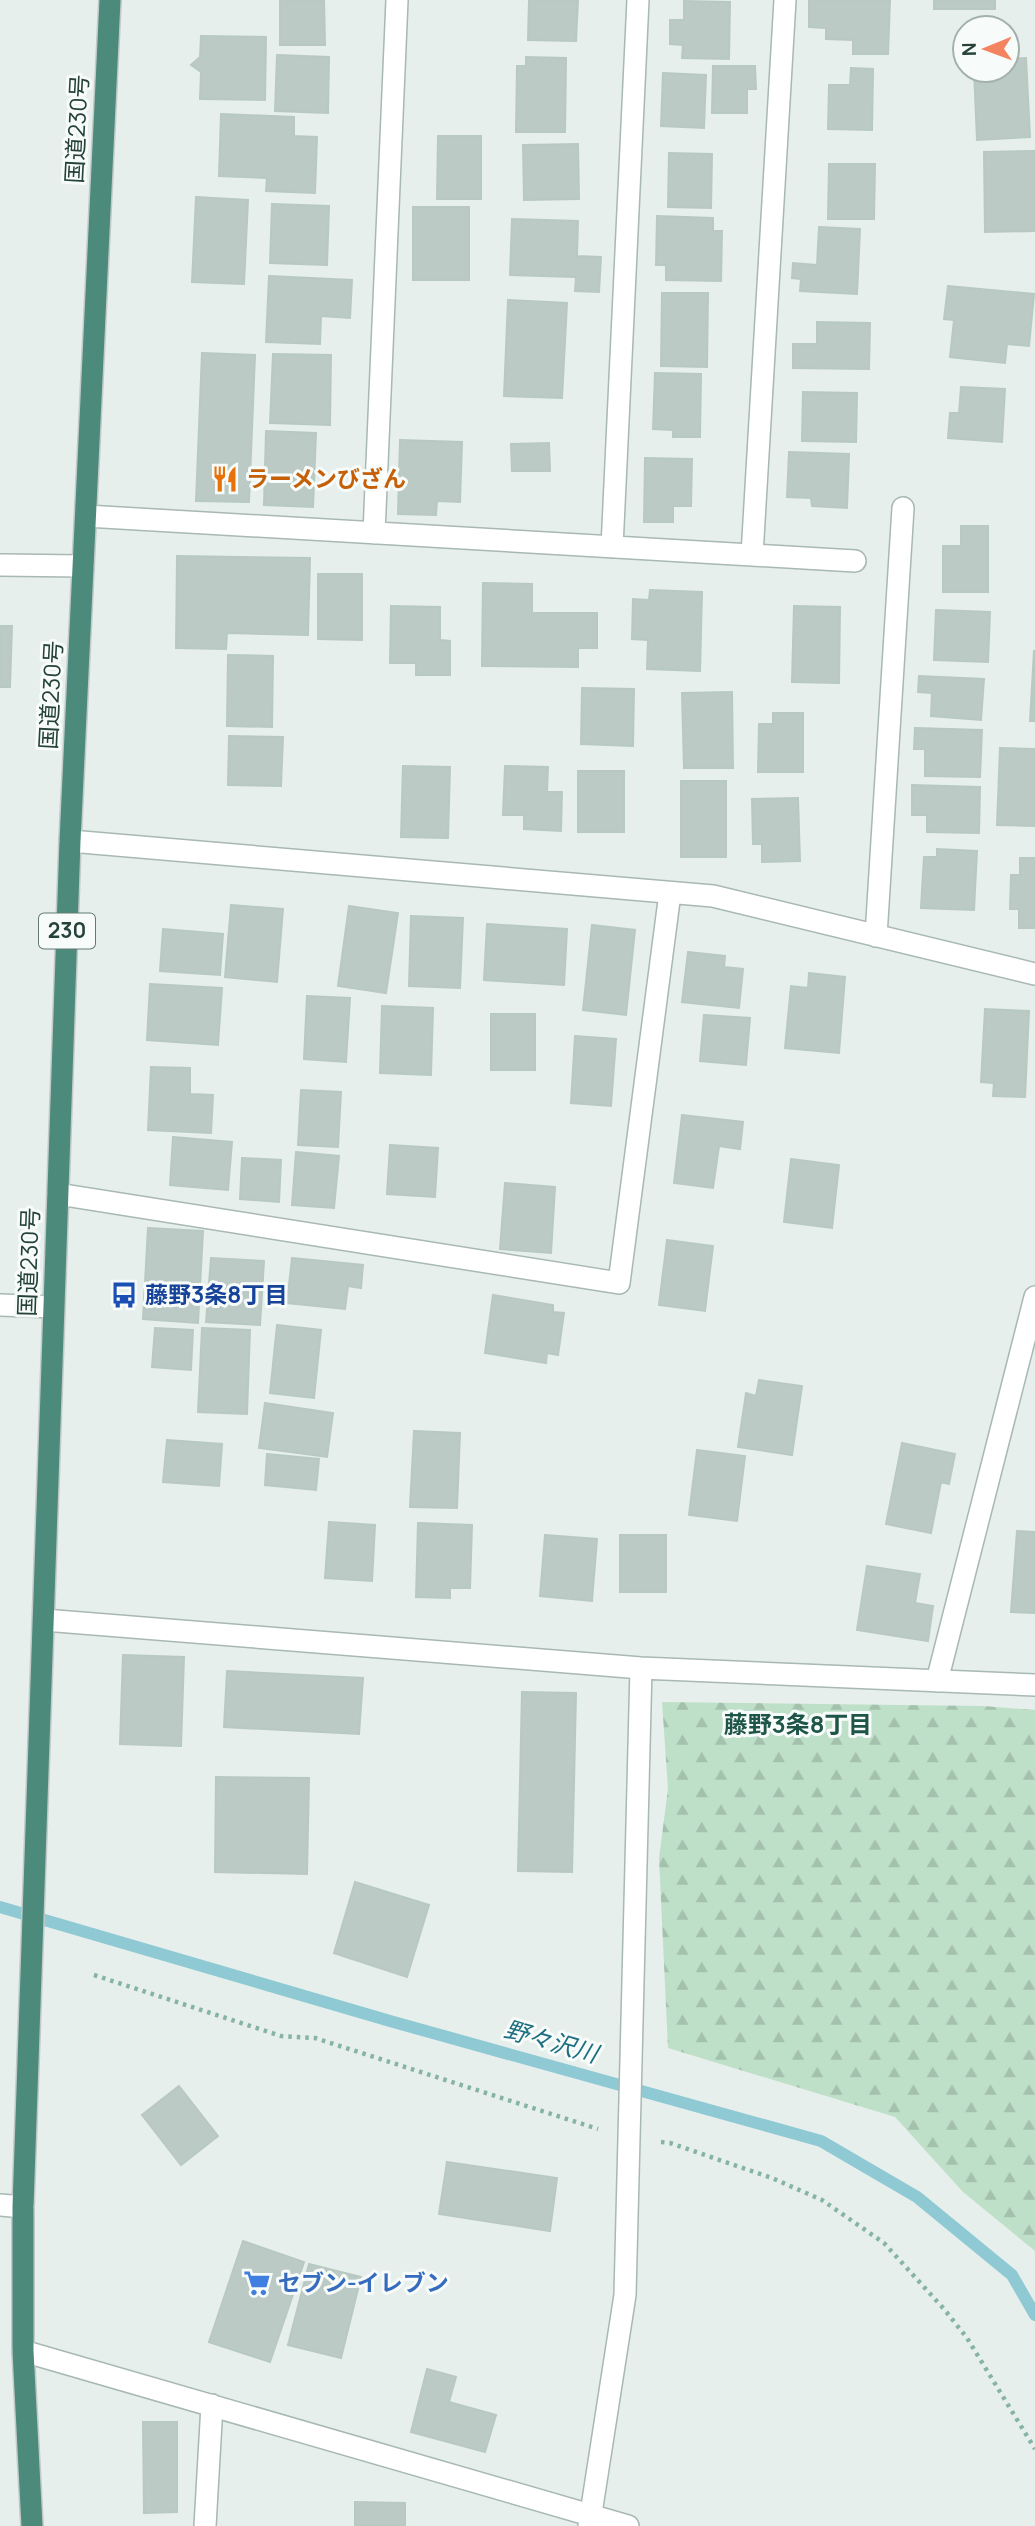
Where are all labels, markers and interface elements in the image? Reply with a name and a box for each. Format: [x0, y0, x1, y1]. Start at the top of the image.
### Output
north arrow [951, 14, 1021, 84]
text: N [956, 42, 982, 56]
street label: 国道230号 [57, 74, 95, 184]
place label: ラーメンびざん [246, 462, 406, 494]
restaurant icon: ラーメンびざん [210, 464, 240, 494]
street label: 国道230号 [31, 640, 69, 750]
road number: 230 [39, 914, 95, 948]
street label: 国道230号 [10, 1207, 46, 1317]
place label: 藤野3条8丁目 [145, 1278, 287, 1310]
bus stop icon: 藤野3条8丁目 [109, 1280, 139, 1310]
district label: 藤野3条8丁目 [724, 1707, 872, 1740]
water label: 野々沢川 [501, 2011, 605, 2070]
place label: セブン-イレブン [278, 2266, 449, 2298]
supermarket icon: セブン-イレブン [242, 2268, 272, 2298]

